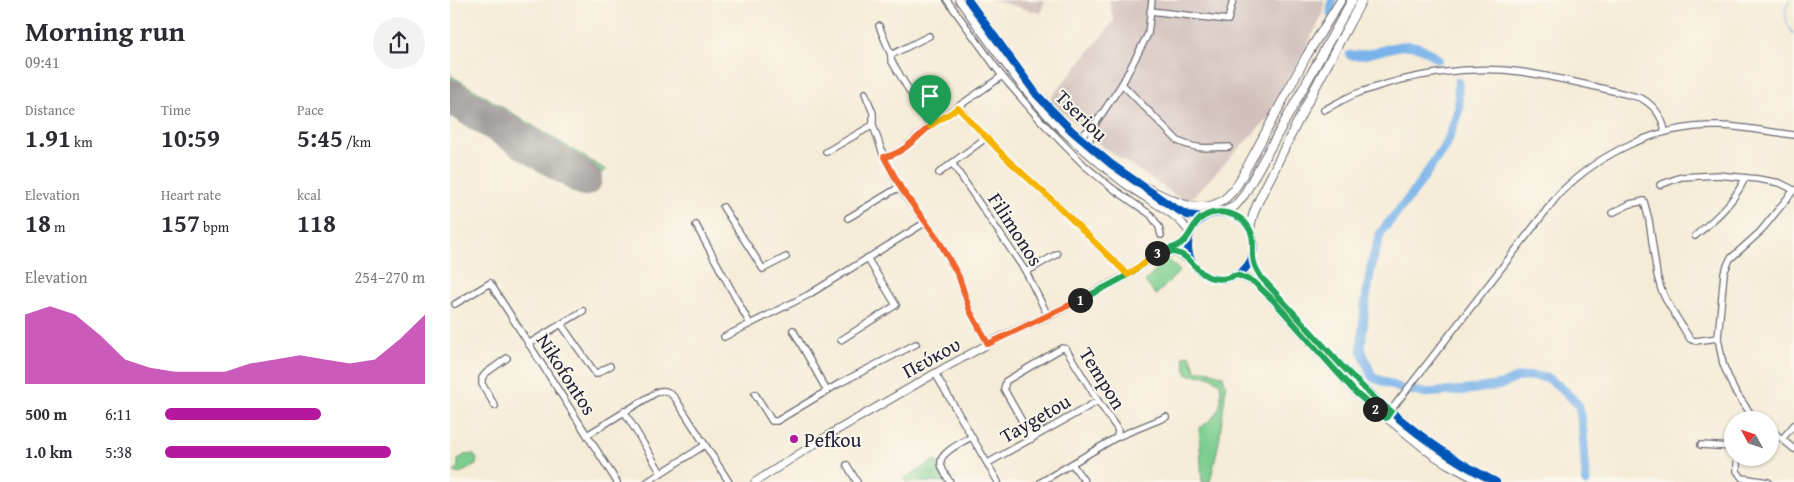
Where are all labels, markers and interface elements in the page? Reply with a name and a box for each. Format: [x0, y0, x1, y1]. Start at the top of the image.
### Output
text: Morning run [25, 10, 185, 51]
button: share [373, 17, 425, 69]
text: 09:41 [25, 50, 60, 74]
pin [909, 75, 951, 126]
icon: arrive [916, 82, 944, 110]
street label: Tseriou [1049, 83, 1115, 148]
text: Distance [25, 100, 75, 120]
text: Time [161, 100, 191, 120]
text: Pace [297, 100, 324, 120]
text: 1.91 [25, 120, 71, 156]
text: 10:59 [161, 120, 220, 156]
text: 5:45 [297, 120, 343, 156]
text: km [71, 132, 93, 152]
text: /km [343, 132, 371, 152]
text: Elevation [25, 185, 80, 205]
text: Heart rate [161, 185, 221, 205]
text: kcal [297, 185, 321, 205]
street label: Filimonos [981, 186, 1051, 272]
text: 18 [25, 205, 51, 241]
text: 157 [161, 205, 200, 241]
text: 118 [297, 205, 336, 241]
text: m [51, 217, 65, 237]
text: bpm [200, 217, 229, 237]
pin: 3 [1144, 240, 1170, 266]
text: 3 [1154, 243, 1161, 263]
text: Elevation [25, 265, 88, 289]
text: 254–270 m [355, 265, 425, 289]
pin: 1 [1068, 288, 1092, 312]
text: 1 [1077, 290, 1084, 310]
street label: Nikofontos [530, 328, 604, 420]
street label: Πεύκου [897, 329, 965, 385]
street label: Tempon [1073, 341, 1133, 415]
street label: Taygetou [994, 386, 1076, 450]
pin: 2 [1362, 396, 1388, 422]
text: 2 [1372, 399, 1379, 419]
text: 500 m [25, 402, 67, 426]
text: 6:11 [105, 402, 132, 426]
north arrow [1724, 411, 1779, 466]
map controls [1724, 411, 1779, 466]
place label: Pefkou [804, 425, 862, 454]
marker: Pefkou [788, 433, 800, 445]
text: 1.0 km [25, 440, 72, 464]
text: 5:38 [105, 440, 132, 464]

